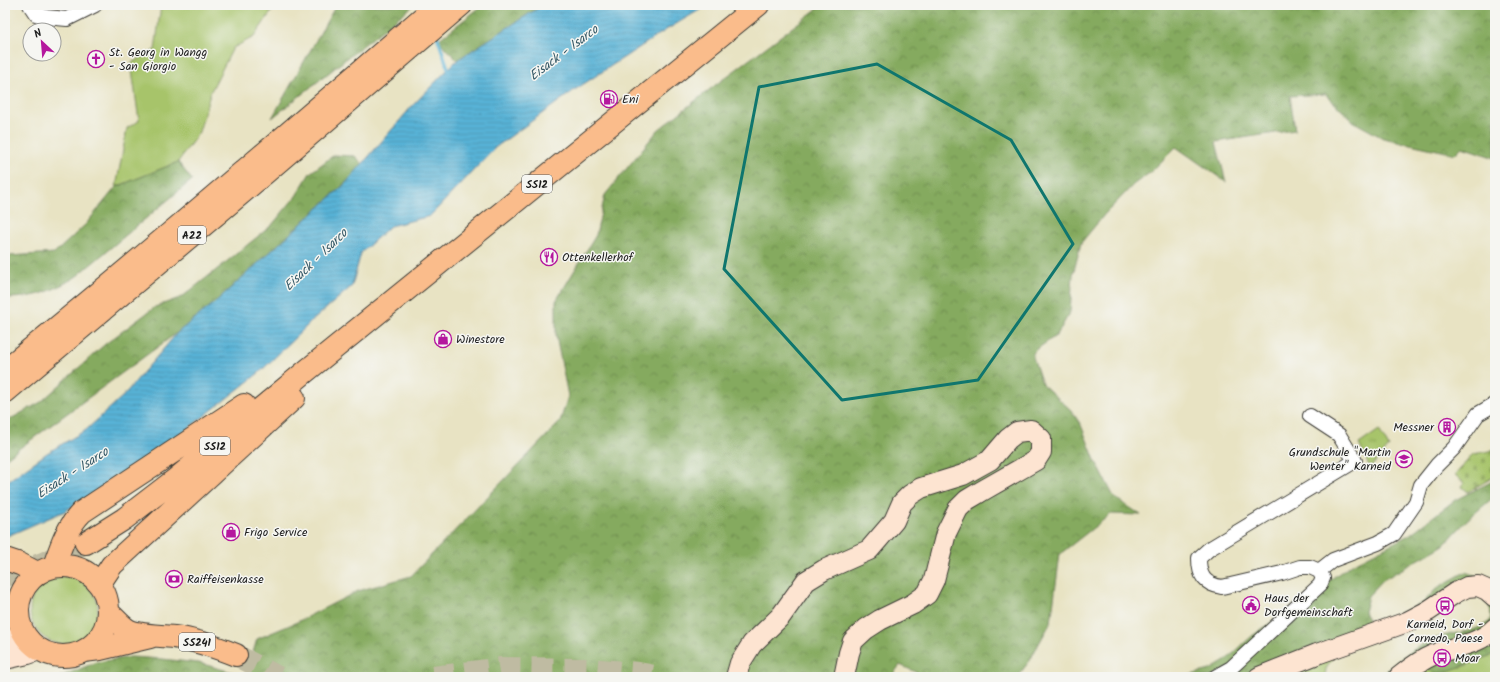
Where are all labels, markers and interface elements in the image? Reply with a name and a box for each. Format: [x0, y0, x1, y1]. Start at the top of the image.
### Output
water label: Eisack - Isarco [525, 19, 604, 86]
north arrow [22, 22, 62, 62]
text: N [31, 24, 45, 44]
place label: St. Georg in Wangg - San Giorgio [109, 43, 207, 76]
church icon: St. Georg in Wangg - San Giorgio [86, 49, 106, 69]
fuel station icon: Eni [599, 89, 619, 109]
place label: Eni [622, 90, 639, 109]
road number: SS12 [522, 175, 552, 193]
water label: Eisack - Isarco [279, 223, 354, 296]
road number: A22 [178, 226, 206, 244]
restaurant icon: Ottenkellerhof [539, 247, 559, 267]
place label: Ottenkellerhof [562, 248, 635, 267]
shop icon: Winestore [433, 329, 453, 349]
place label: Winestore [456, 330, 505, 349]
building icon: Messner [1437, 417, 1457, 437]
place label: Messner [1393, 418, 1435, 437]
road number: SS12 [200, 437, 230, 455]
water label: Eisack - Isarco [33, 441, 114, 504]
place label: Grundschule "Martin Wenter" Karneid [1289, 443, 1392, 476]
school or university icon: Grundschule "Martin Wenter" Karneid [1394, 449, 1414, 469]
shop icon: Frigo Service [221, 522, 241, 542]
place label: Frigo Service [244, 523, 308, 542]
bank icon: Raiffeisenkasse [164, 569, 184, 589]
place label: Raiffeisenkasse [187, 570, 264, 589]
place label: Haus der Dorfgemeinschaft [1264, 589, 1353, 622]
public building icon: Haus der Dorfgemeinschaft [1241, 595, 1261, 615]
bus stop icon: Karneid, Dorf - Cornedo, Paese [1435, 596, 1455, 616]
place label: Karneid, Dorf - Cornedo, Paese [1407, 615, 1484, 648]
road number: SS241 [179, 633, 215, 651]
bus stop icon: Moar [1432, 648, 1452, 668]
place label: Moar [1455, 649, 1481, 668]

